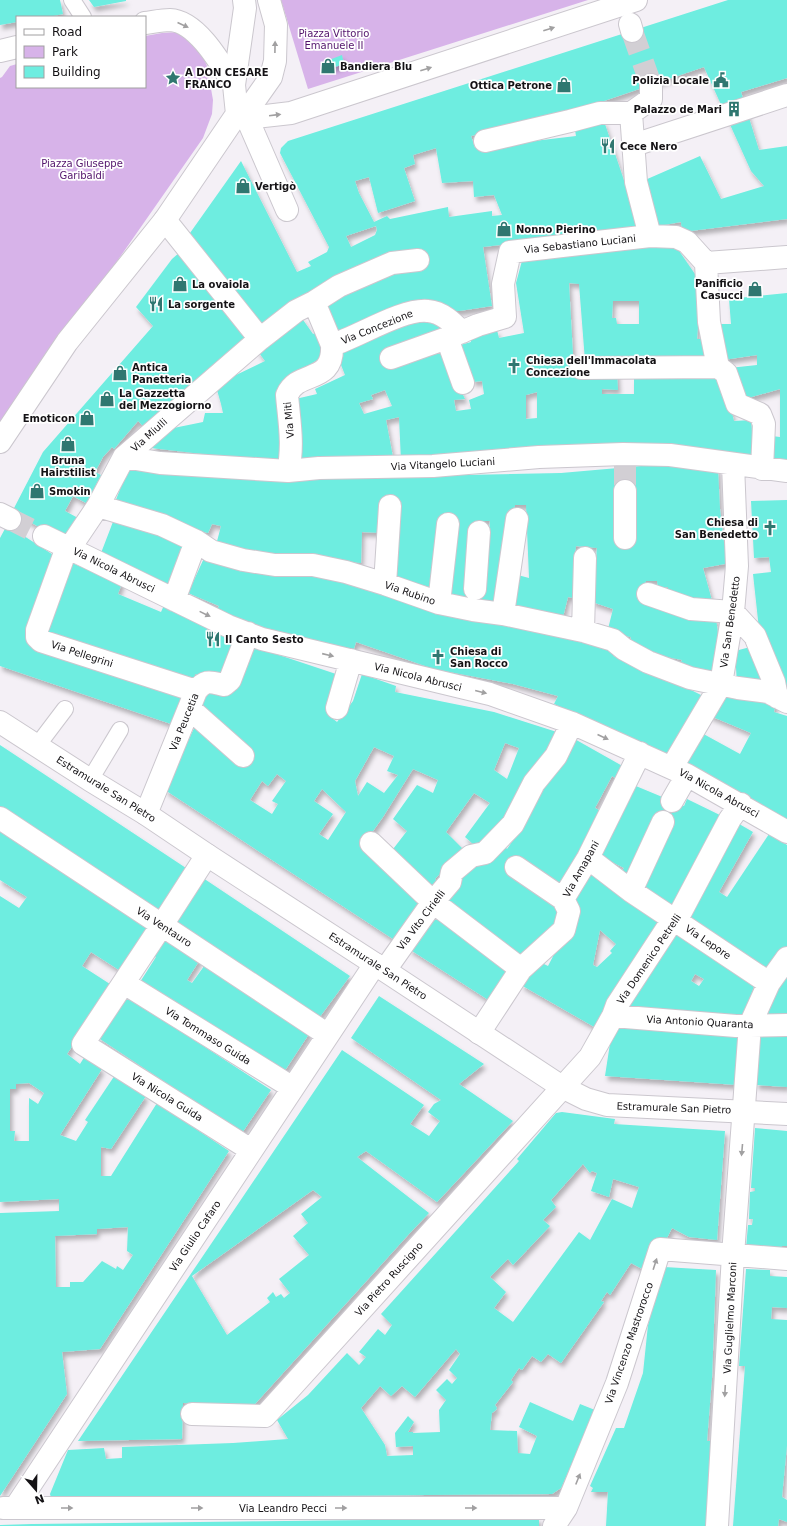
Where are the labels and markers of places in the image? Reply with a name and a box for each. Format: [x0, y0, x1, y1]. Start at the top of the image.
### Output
shop icon: Bandiera Blu [319, 57, 337, 75]
place label: Bandiera Blu [340, 61, 412, 72]
place label: A DON CESARE FRANCO [185, 67, 269, 90]
place icon: A DON CESARE FRANCO [164, 69, 182, 87]
public building icon: Polizia Locale [712, 71, 730, 89]
place label: Polizia Locale [632, 75, 709, 86]
shop icon: Ottica Petrone [555, 76, 573, 94]
place label: Ottica Petrone [470, 80, 552, 91]
building icon: Palazzo de Mari [725, 100, 743, 118]
place label: Palazzo de Mari [634, 104, 722, 115]
restaurant icon: Cece Nero [599, 137, 617, 155]
place label: Cece Nero [620, 141, 677, 152]
shop icon: Vertigò [234, 177, 252, 195]
place label: Vertigò [255, 181, 296, 192]
shop icon: Nonno Pierino [495, 220, 513, 238]
place label: Nonno Pierino [516, 224, 596, 235]
shop icon: La ovaiola [171, 275, 189, 293]
place label: Panificio Casucci [695, 278, 743, 301]
place label: La ovaiola [192, 279, 249, 290]
shop icon: Panificio Casucci [746, 280, 764, 298]
restaurant icon: La sorgente [147, 295, 165, 313]
place label: La sorgente [168, 299, 235, 310]
place label: Chiesa dell'Immacolata Concezione [526, 355, 657, 378]
church icon: Chiesa dell'Immacolata Concezione [505, 357, 523, 375]
place label: Antica Panetteria [132, 362, 191, 385]
shop icon: Antica Panetteria [111, 364, 129, 382]
place label: La Gazzetta del Mezzogiorno [119, 388, 212, 411]
shop icon: La Gazzetta del Mezzogiorno [98, 390, 116, 408]
shop icon: Emoticon [78, 409, 96, 427]
place label: Emoticon [23, 413, 75, 424]
shop icon: Bruna Hairstilist [59, 435, 77, 453]
place label: Bruna Hairstilist [40, 455, 96, 478]
shop icon: Smokin [28, 482, 46, 500]
place label: Smokin [49, 486, 91, 497]
place label: Chiesa di San Benedetto [675, 517, 758, 540]
church icon: Chiesa di San Benedetto [761, 519, 779, 537]
restaurant icon: Il Canto Sesto [204, 630, 222, 648]
place label: Il Canto Sesto [225, 634, 304, 645]
place label: Chiesa di San Rocco [450, 646, 508, 669]
church icon: Chiesa di San Rocco [429, 648, 447, 666]

